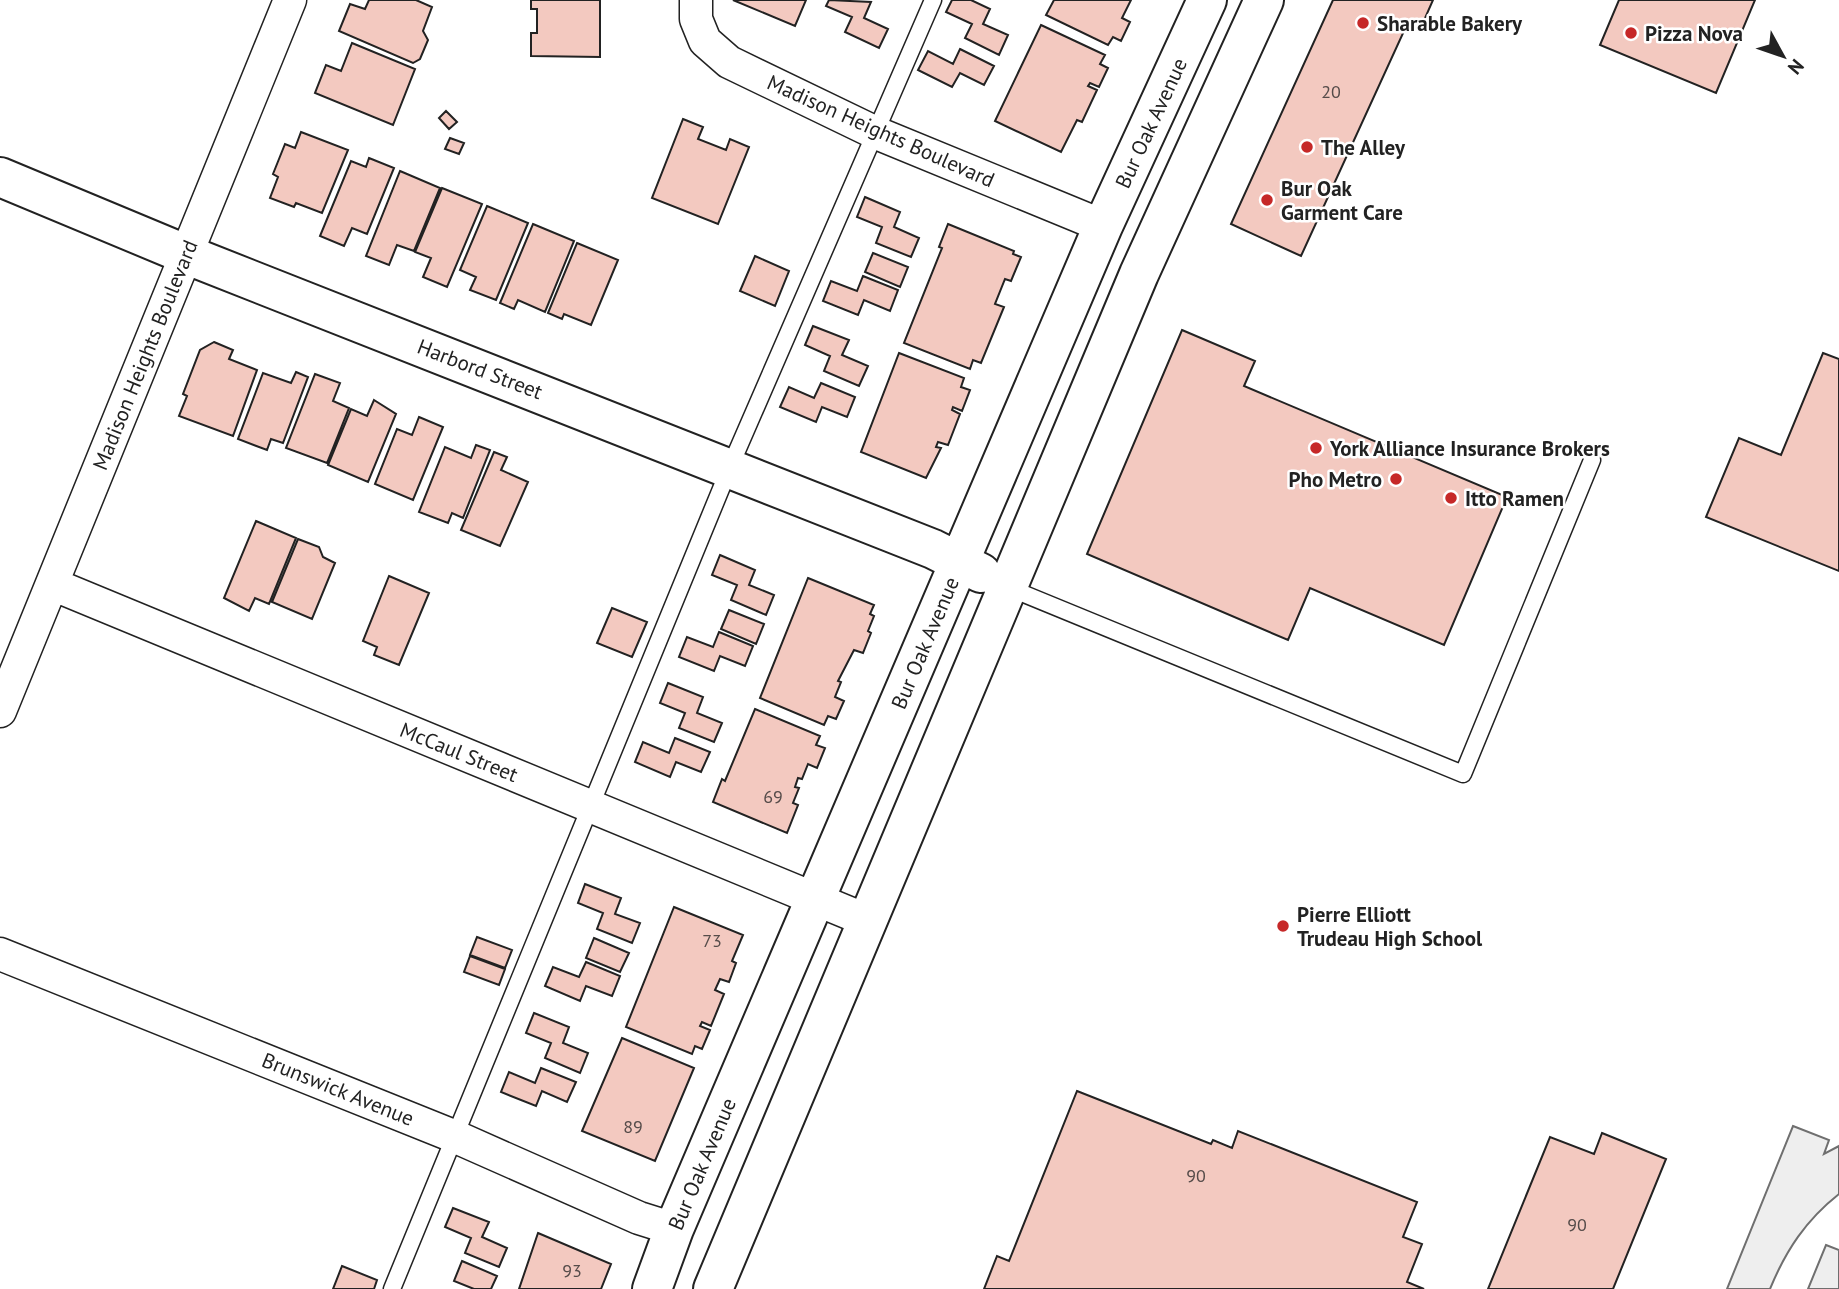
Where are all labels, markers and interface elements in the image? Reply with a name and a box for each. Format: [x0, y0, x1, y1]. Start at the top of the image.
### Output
place label: Sharable Bakery [1377, 10, 1523, 37]
marker: Sharable Bakery [1355, 15, 1371, 31]
place label: Pizza Nova [1645, 20, 1743, 47]
north arrow [1748, 21, 1818, 91]
marker: Pizza Nova [1623, 25, 1639, 41]
street label: Bur Oak Avenue [1109, 53, 1193, 193]
text: N [1783, 54, 1809, 79]
street label: Madison Heights Boulevard [763, 69, 999, 193]
house number: 20 [1321, 80, 1341, 103]
place label: The Alley [1321, 134, 1406, 161]
marker: The Alley [1299, 139, 1315, 155]
place label: Bur Oak Garment Care [1281, 175, 1403, 226]
marker: Bur Oak Garment Care [1259, 192, 1275, 208]
street label: Madison Heights Boulevard [86, 236, 204, 474]
street label: Harbord Street [414, 333, 546, 405]
place label: York Alliance Insurance Brokers [1329, 435, 1610, 462]
marker: York Alliance Insurance Brokers [1308, 440, 1324, 456]
place label: Pho Metro [1289, 466, 1382, 493]
marker: Pho Metro [1388, 471, 1404, 487]
place label: Itto Ramen [1465, 485, 1564, 512]
marker: Itto Ramen [1443, 490, 1459, 506]
street label: Bur Oak Avenue [885, 573, 965, 713]
street label: McCaul Street [396, 716, 522, 788]
house number: 69 [763, 785, 783, 808]
place label: Pierre Elliott Trudeau High School [1297, 901, 1483, 952]
marker: Pierre Elliott Trudeau High School [1275, 918, 1291, 934]
house number: 73 [702, 929, 722, 952]
street label: Brunswick Avenue [258, 1046, 418, 1132]
street label: Bur Oak Avenue [662, 1094, 742, 1234]
house number: 89 [623, 1115, 643, 1138]
house number: 90 [1186, 1164, 1206, 1187]
house number: 90 [1567, 1213, 1587, 1236]
house number: 93 [562, 1259, 582, 1282]

